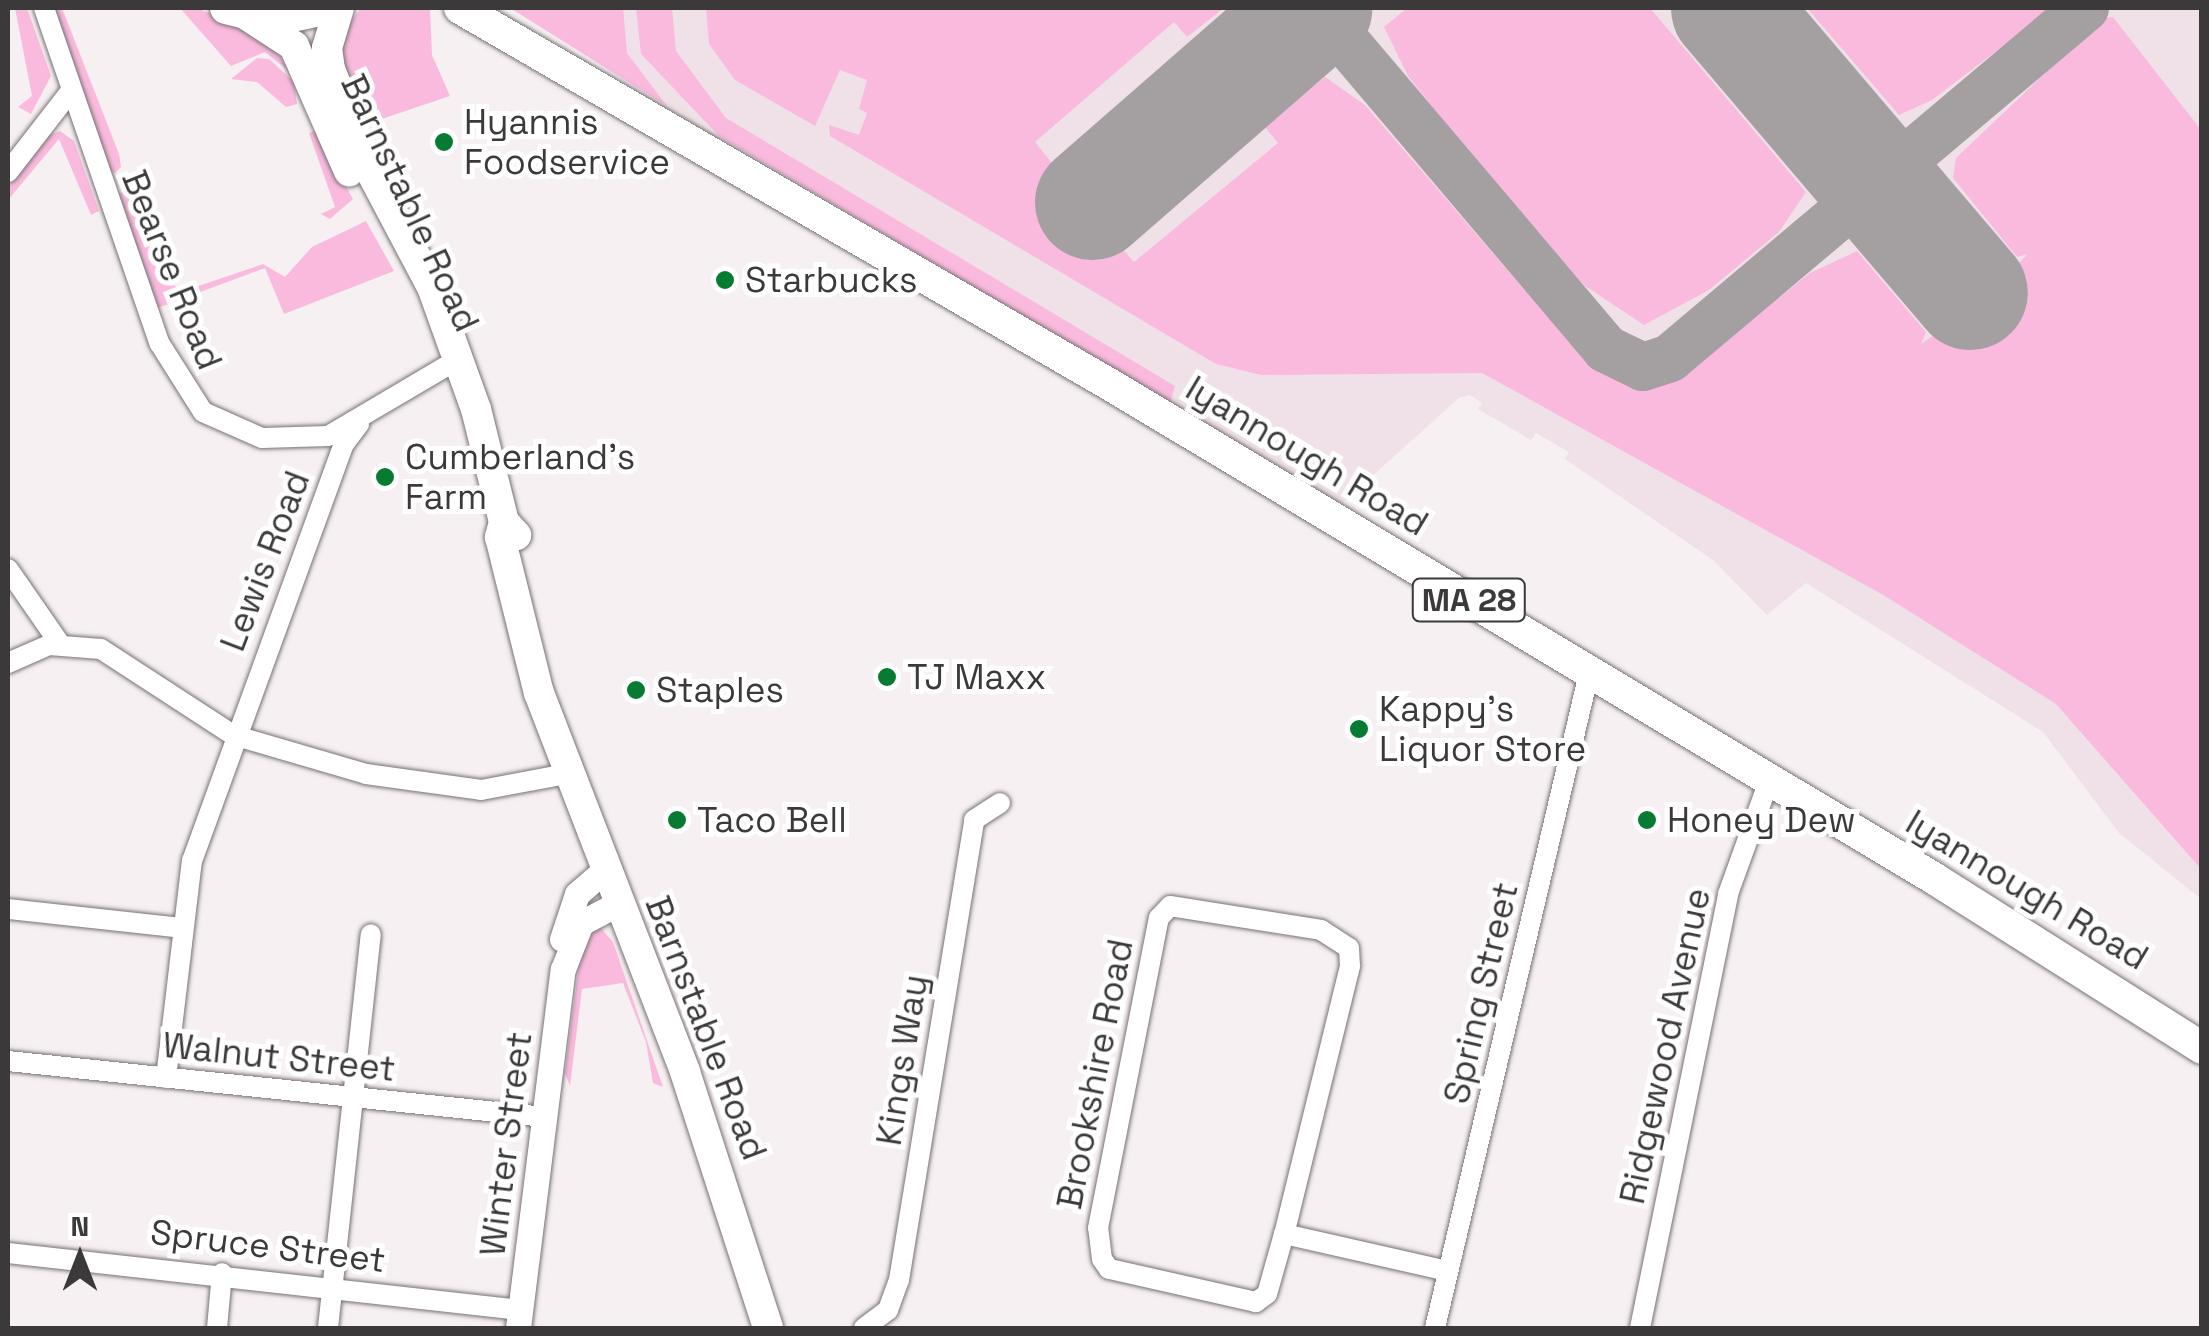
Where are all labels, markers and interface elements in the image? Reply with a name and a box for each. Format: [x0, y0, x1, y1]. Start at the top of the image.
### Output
street label: Barnstable Road [332, 68, 488, 338]
place label: Hyannis Foodservice [464, 101, 670, 183]
marker: Hyannis Foodservice [433, 131, 455, 153]
street label: Bearse Road [113, 164, 231, 376]
place label: Starbucks [745, 259, 918, 301]
marker: Starbucks [714, 269, 736, 291]
street label: Iyannough Road [1178, 367, 1436, 545]
place label: Cumberland's Farm [405, 436, 635, 518]
street label: Lewis Road [211, 465, 319, 657]
marker: Cumberland's Farm [374, 466, 396, 488]
road number: MA 28 [1412, 573, 1526, 627]
place label: TJ Maxx [907, 656, 1046, 698]
marker: TJ Maxx [876, 666, 898, 688]
place label: Staples [656, 669, 784, 711]
marker: Staples [625, 679, 647, 701]
place label: Kappy's Liquor Store [1379, 688, 1586, 770]
marker: Kappy's Liquor Store [1348, 718, 1370, 740]
place label: Taco Bell [697, 799, 847, 841]
place label: Honey Dew [1667, 799, 1856, 841]
street label: Iyannough Road [1898, 801, 2156, 979]
marker: Taco Bell [666, 809, 688, 831]
marker: Honey Dew [1636, 809, 1658, 831]
street label: Spring Street [1435, 878, 1527, 1108]
street label: Ridgewood Avenue [1611, 884, 1719, 1208]
street label: Barnstable Road [636, 890, 776, 1166]
street label: Brookshire Road [1048, 936, 1142, 1212]
street label: Kings Way [868, 971, 936, 1149]
street label: Walnut Street [161, 1024, 397, 1090]
street label: Winter Street [471, 1030, 541, 1258]
north arrow [30, 1206, 130, 1306]
text: N [71, 1208, 89, 1244]
street label: Spruce Street [148, 1211, 388, 1281]

